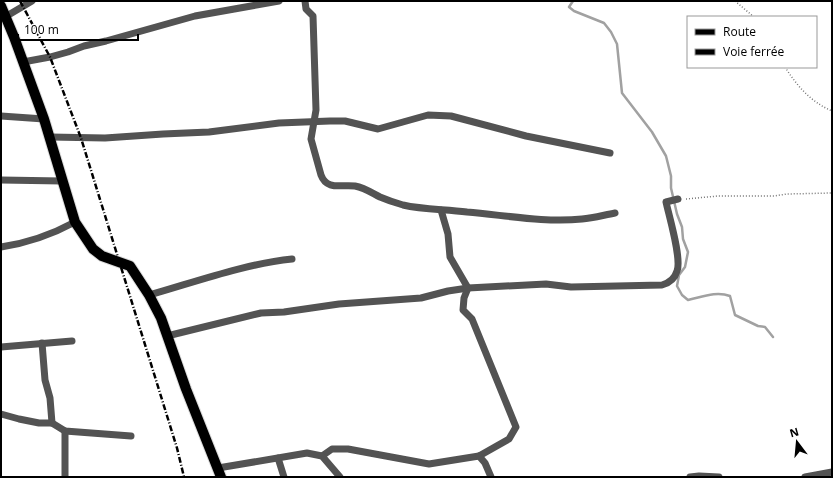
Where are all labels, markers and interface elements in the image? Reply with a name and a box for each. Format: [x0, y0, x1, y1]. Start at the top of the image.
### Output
scale bar [18, 16, 138, 42]
legend [687, 16, 817, 68]
text: 100 m [24, 21, 59, 38]
text: Route [723, 23, 756, 40]
text: Voie ferrée [723, 43, 785, 60]
north arrow [777, 422, 817, 462]
text: N [788, 423, 800, 440]

